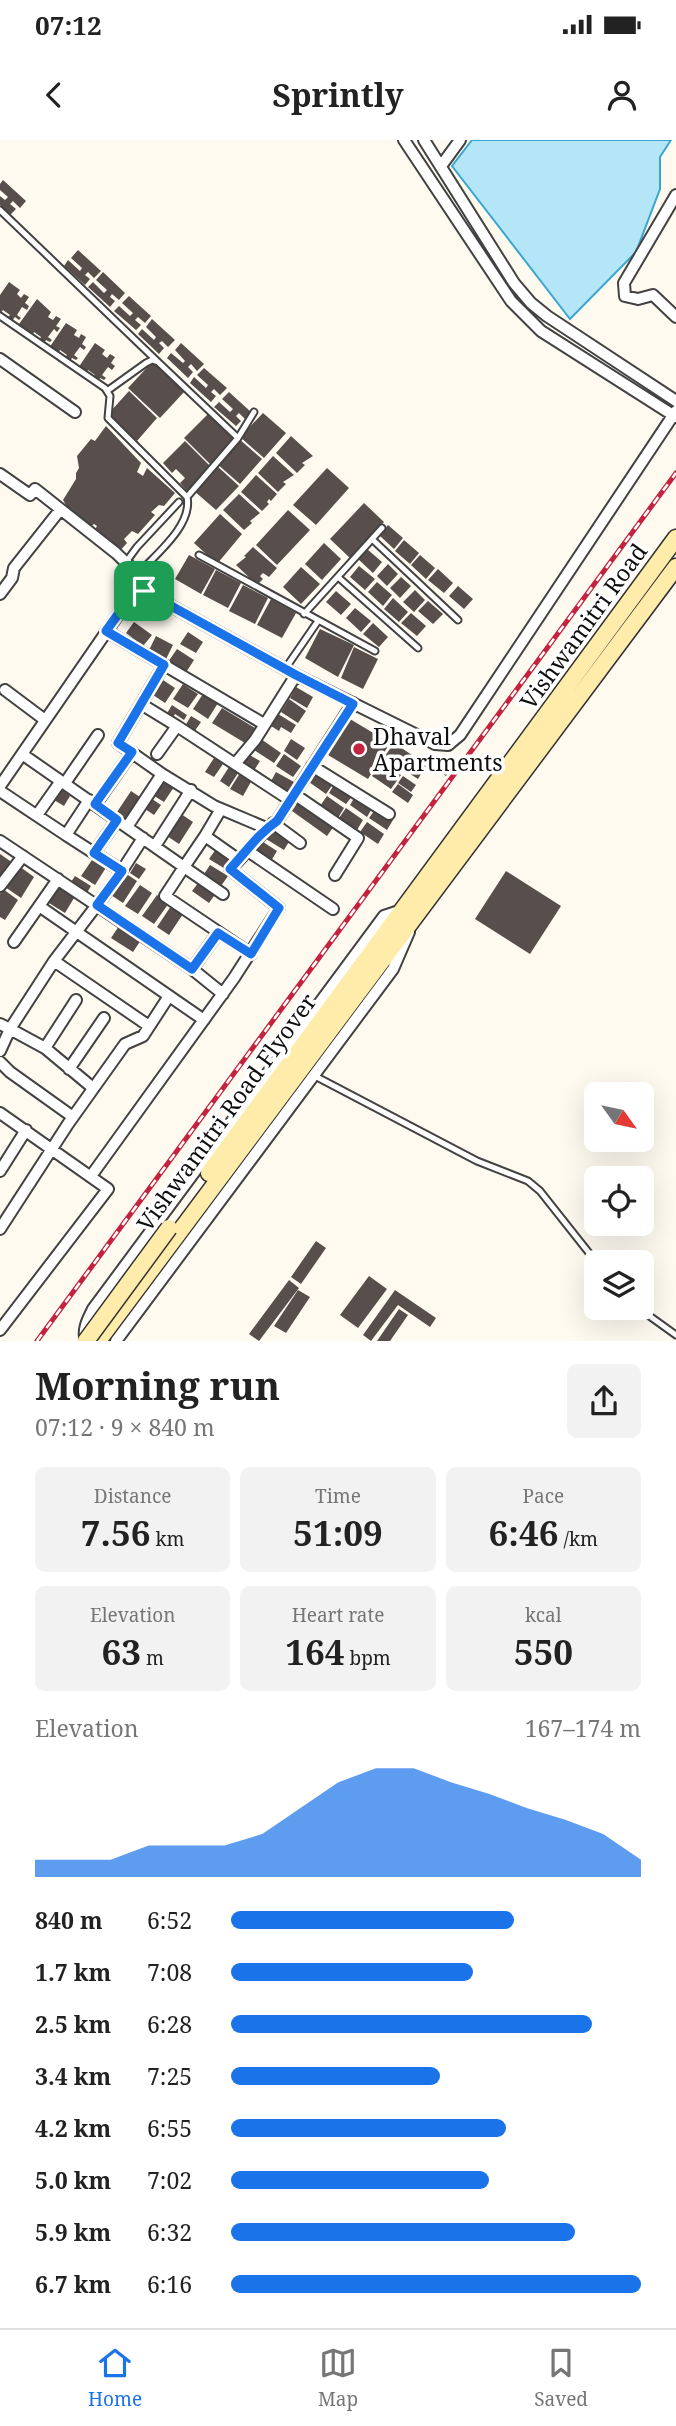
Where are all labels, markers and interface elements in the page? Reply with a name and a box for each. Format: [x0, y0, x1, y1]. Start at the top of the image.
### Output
text: 07:12 [35, 7, 102, 43]
text: Sprintly [272, 73, 404, 116]
icon: back [35, 76, 73, 114]
icon: person [603, 76, 641, 114]
street label: Vishwamitri Road [512, 537, 654, 715]
pin [114, 561, 174, 621]
icon: arrive [125, 572, 163, 610]
place label: Dhaval Apartments [373, 720, 503, 778]
marker: Dhaval Apartments [351, 741, 367, 757]
street label: Vishwamitri Road Flyover [129, 986, 323, 1237]
north arrow [584, 1082, 654, 1152]
map controls [584, 1082, 654, 1320]
button: locate [584, 1166, 654, 1236]
button: layers [584, 1250, 654, 1320]
text: Morning run [35, 1359, 280, 1411]
button: share [567, 1364, 641, 1438]
text: 07:12 · 9 × 840 m [35, 1411, 215, 1443]
text: Distance [94, 1483, 171, 1509]
text: Time [315, 1483, 361, 1509]
text: Pace [522, 1483, 564, 1509]
text: 7.56 [81, 1509, 150, 1556]
text: 51:09 [293, 1509, 383, 1556]
text: 6:46 [489, 1509, 559, 1556]
text: km [150, 1526, 184, 1552]
text: /km [559, 1526, 598, 1552]
text: Elevation [90, 1602, 175, 1628]
text: Heart rate [292, 1602, 384, 1628]
text: kcal [525, 1602, 562, 1628]
text: 63 [101, 1628, 141, 1675]
text: 164 [285, 1628, 345, 1675]
text: 550 [514, 1628, 573, 1675]
text: m [141, 1645, 164, 1671]
text: bpm [345, 1645, 391, 1671]
text: Elevation [35, 1712, 139, 1744]
text: 167–174 m [525, 1712, 641, 1744]
text: 840 m [35, 1904, 103, 1936]
text: 6:52 [147, 1904, 192, 1936]
text: 1.7 km [35, 1956, 111, 1988]
text: 7:08 [147, 1956, 192, 1988]
text: 2.5 km [35, 2008, 111, 2040]
text: 6:28 [147, 2008, 192, 2040]
text: 3.4 km [35, 2060, 111, 2092]
text: 7:25 [147, 2060, 192, 2092]
text: 4.2 km [35, 2112, 111, 2144]
text: 6:55 [147, 2112, 192, 2144]
text: 5.0 km [35, 2164, 111, 2196]
text: 7:02 [147, 2164, 192, 2196]
text: 5.9 km [35, 2216, 111, 2248]
text: 6:32 [147, 2216, 192, 2248]
text: 6.7 km [35, 2268, 111, 2300]
text: 6:16 [147, 2268, 192, 2300]
tab: Home [88, 2344, 142, 2412]
tab: Map [318, 2344, 358, 2412]
tab: Saved [534, 2344, 588, 2412]

